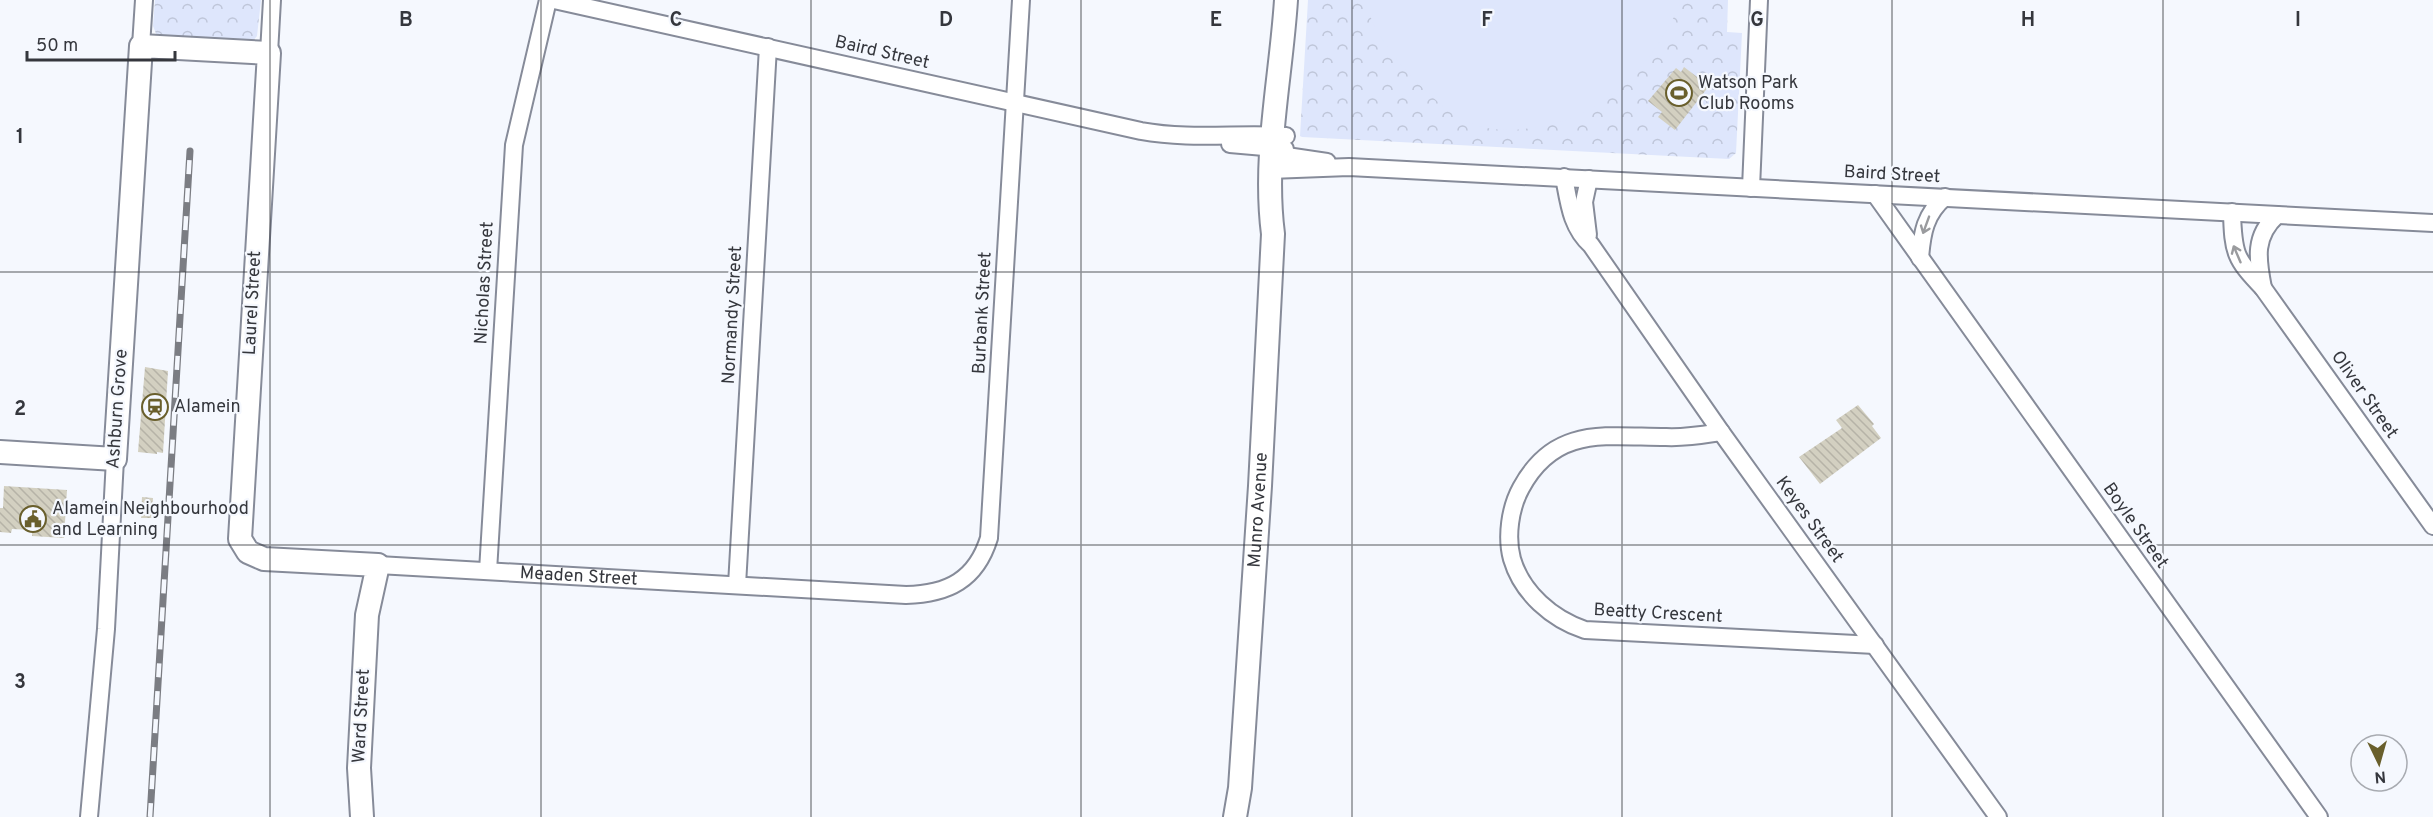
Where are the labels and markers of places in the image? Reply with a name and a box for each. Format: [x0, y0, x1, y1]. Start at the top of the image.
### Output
place label: Watson Park Club Rooms [1698, 72, 1798, 116]
sports icon: Watson Park Club Rooms [1664, 78, 1694, 108]
station icon: Alamein [140, 392, 170, 422]
place label: Alamein [174, 396, 241, 419]
place label: Alamein Neighbourhood and Learning [52, 498, 249, 542]
public building icon: Alamein Neighbourhood and Learning [18, 504, 48, 534]

